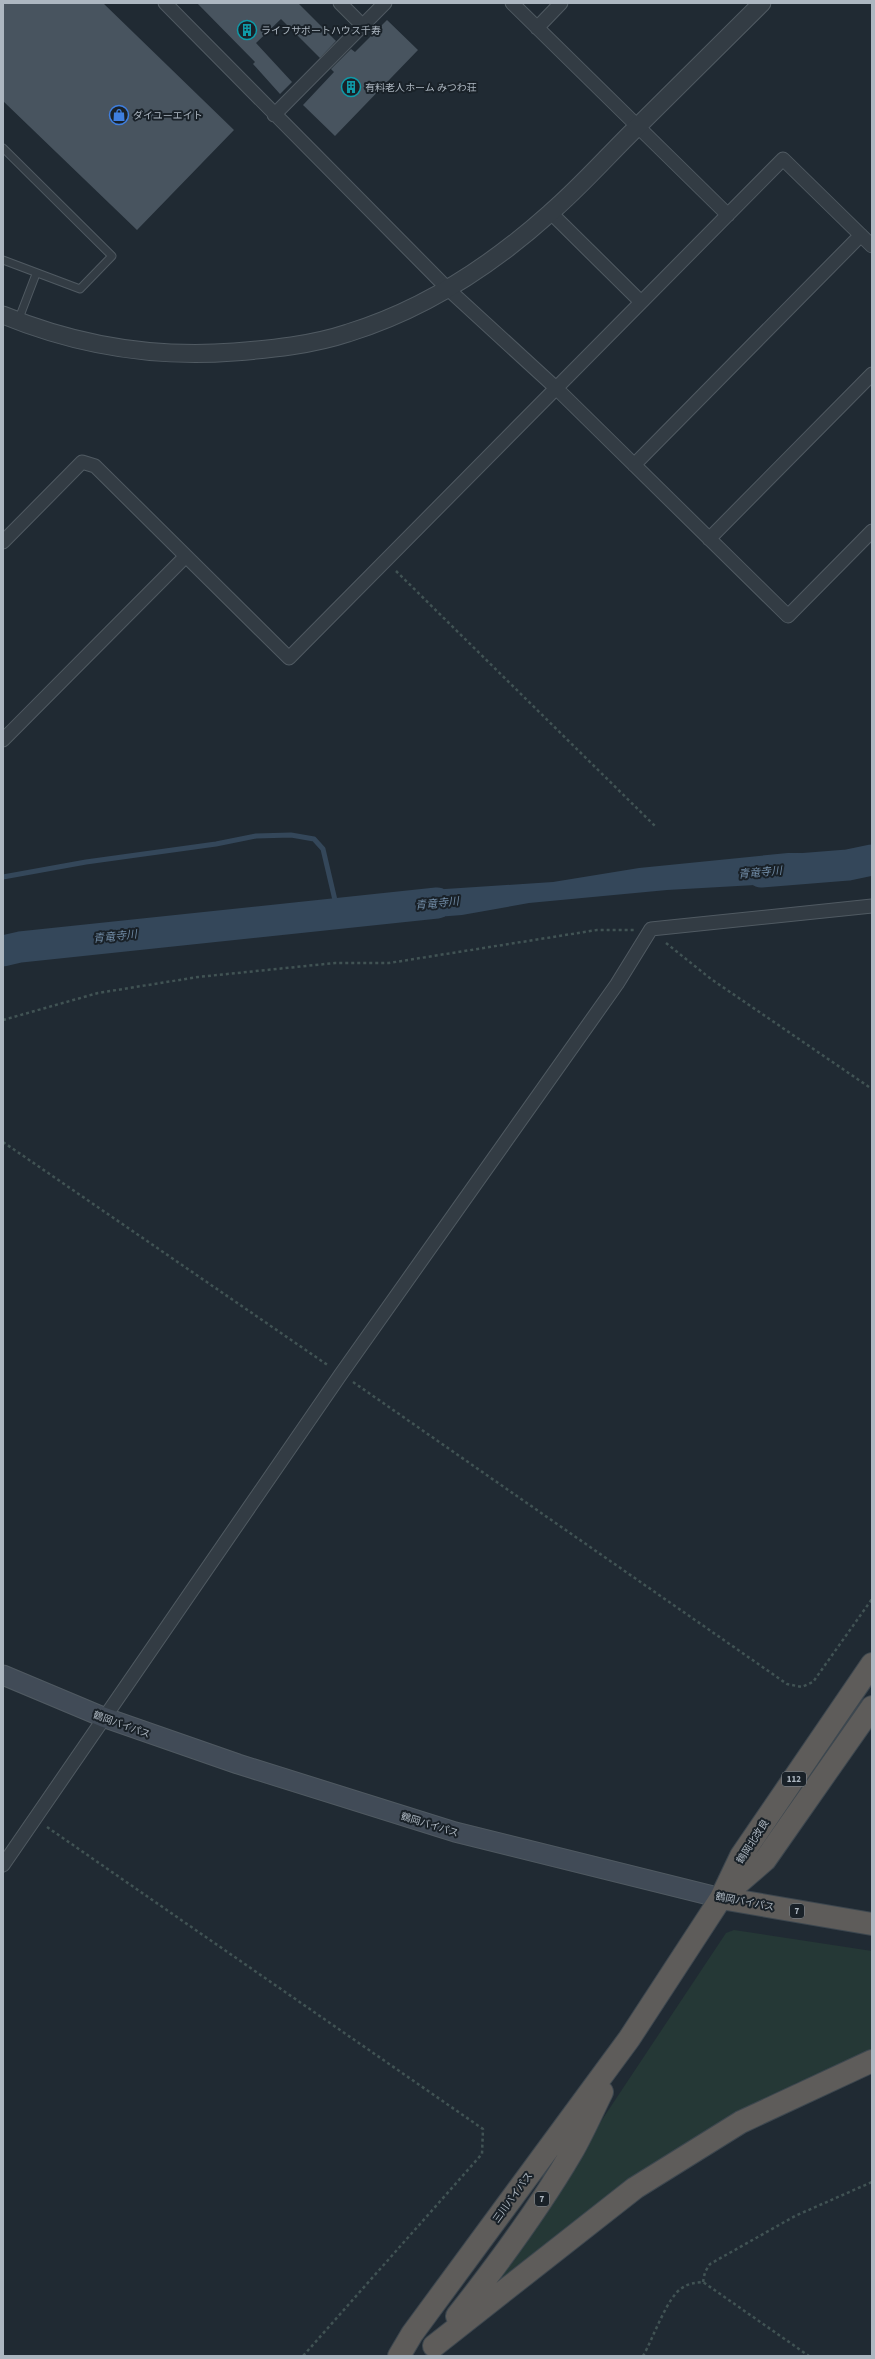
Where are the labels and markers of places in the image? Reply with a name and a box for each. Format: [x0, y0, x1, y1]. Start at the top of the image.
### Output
building icon: ライフサポートハウス千寿 [236, 19, 258, 41]
place label: ライフサポートハウス千寿 [261, 24, 381, 38]
building icon: 有料老人ホーム みつわ荘 [340, 76, 362, 98]
place label: 有料老人ホーム みつわ荘 [365, 81, 477, 95]
shop icon: ダイユーエイト [108, 104, 130, 126]
place label: ダイユーエイト [133, 109, 203, 123]

